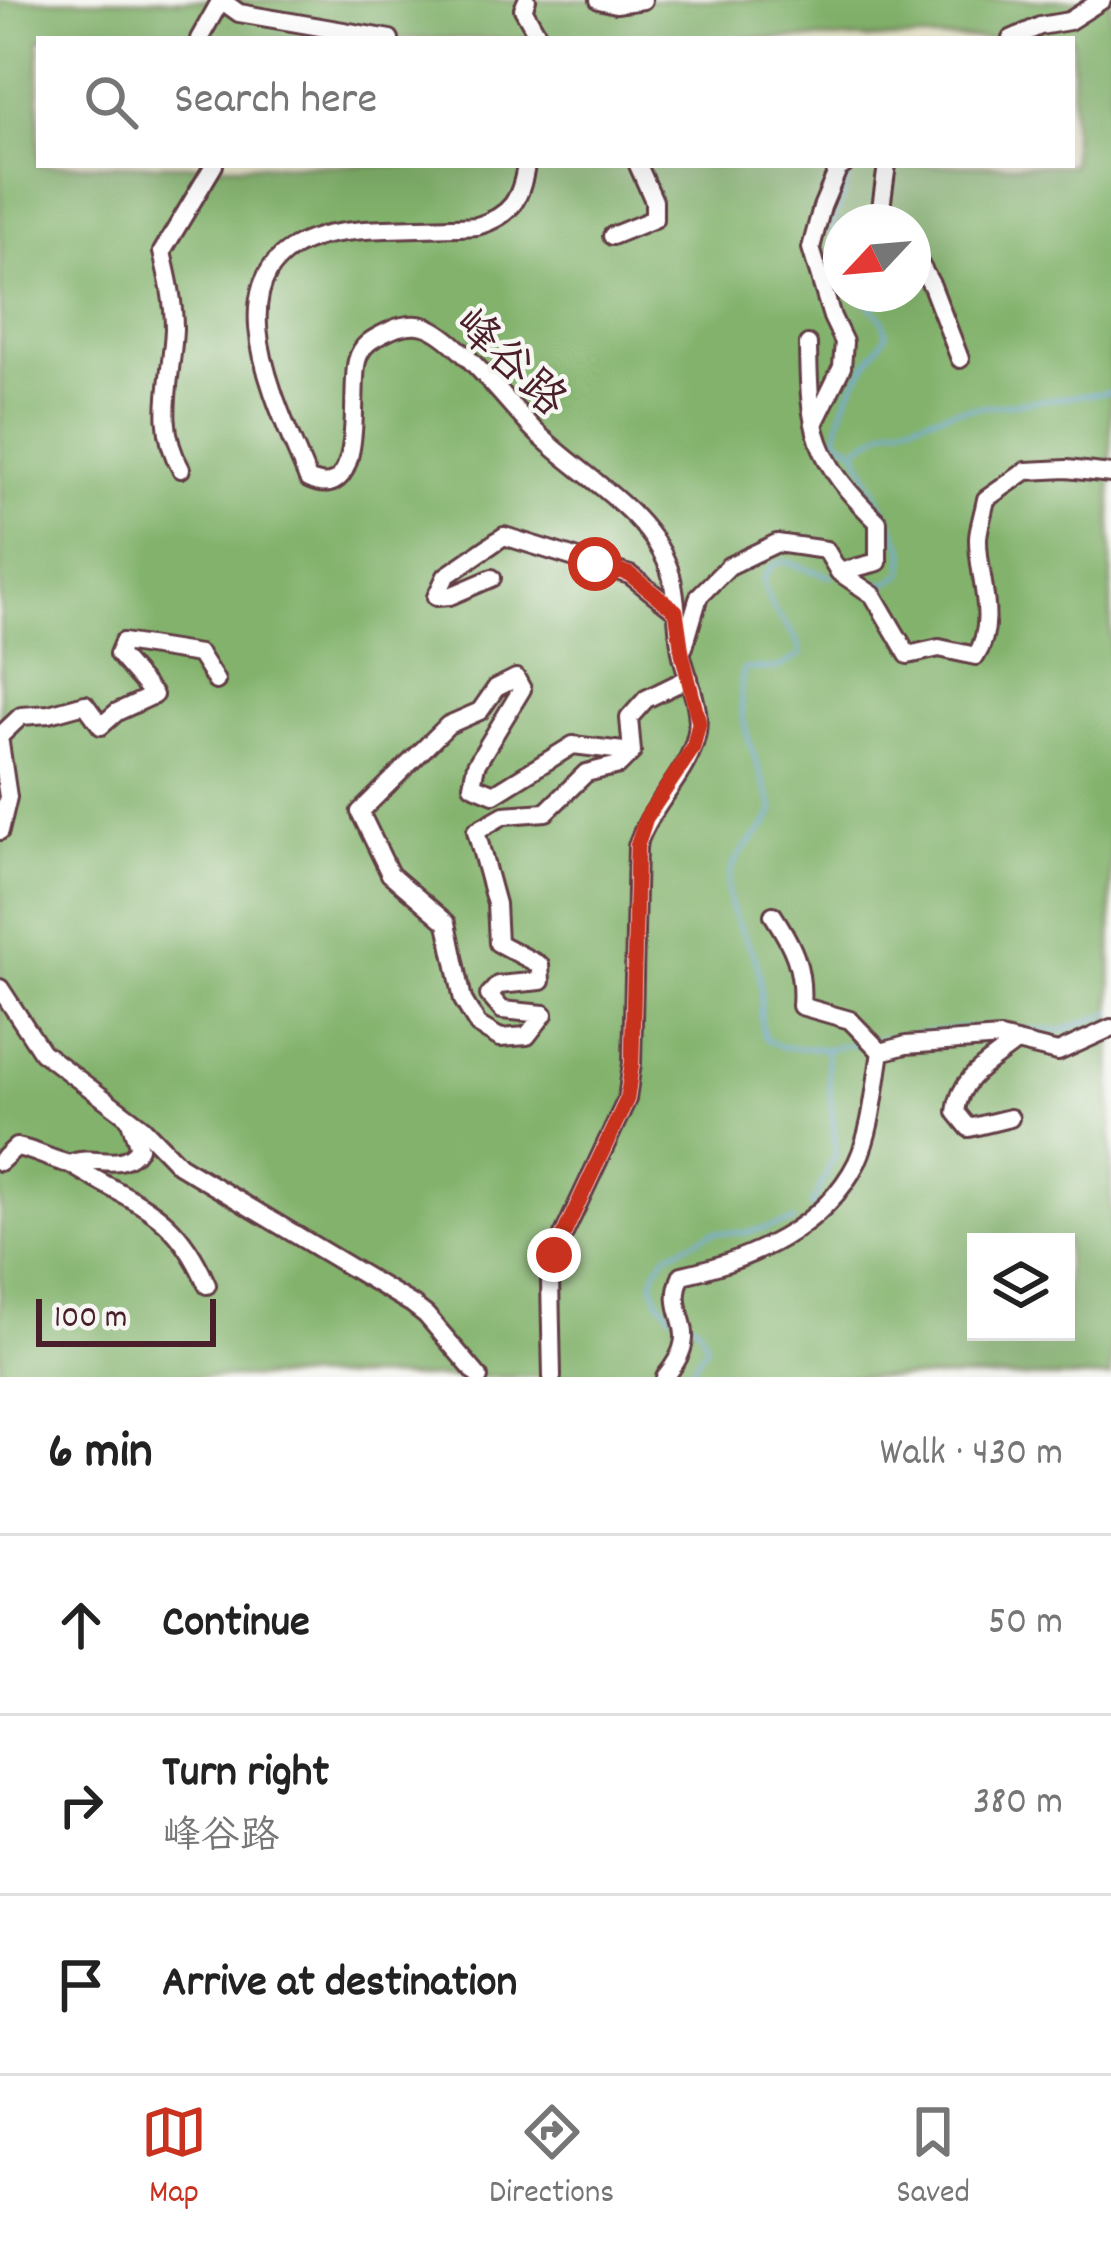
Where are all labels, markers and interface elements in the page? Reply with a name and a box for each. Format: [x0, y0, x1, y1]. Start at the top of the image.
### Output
search box [36, 36, 1075, 168]
icon: search [78, 69, 144, 135]
text: Search here [174, 70, 377, 134]
north arrow [823, 204, 931, 312]
street label: 峰谷路 [436, 296, 578, 435]
route start [568, 537, 622, 591]
route end [527, 1228, 581, 1282]
map controls [967, 1233, 1075, 1341]
button: layers [967, 1233, 1075, 1341]
scale bar [36, 1293, 216, 1346]
text: 100 m [54, 1296, 127, 1343]
text: 6 min [48, 1419, 153, 1491]
text: Walk · 430 m [880, 1428, 1063, 1483]
icon: ahead [48, 1592, 114, 1658]
text: Continue [162, 1593, 310, 1657]
text: 50 m [988, 1597, 1063, 1652]
text: Turn right [162, 1743, 329, 1807]
icon: right [48, 1772, 114, 1838]
text: 380 m [973, 1777, 1063, 1832]
text: 峰谷路 [162, 1812, 279, 1867]
icon: arrive [48, 1952, 114, 2018]
text: Arrive at destination [162, 1953, 517, 2017]
tab: Map [141, 2099, 207, 2218]
tab: Directions [489, 2099, 614, 2218]
tab: Saved [896, 2099, 970, 2218]

